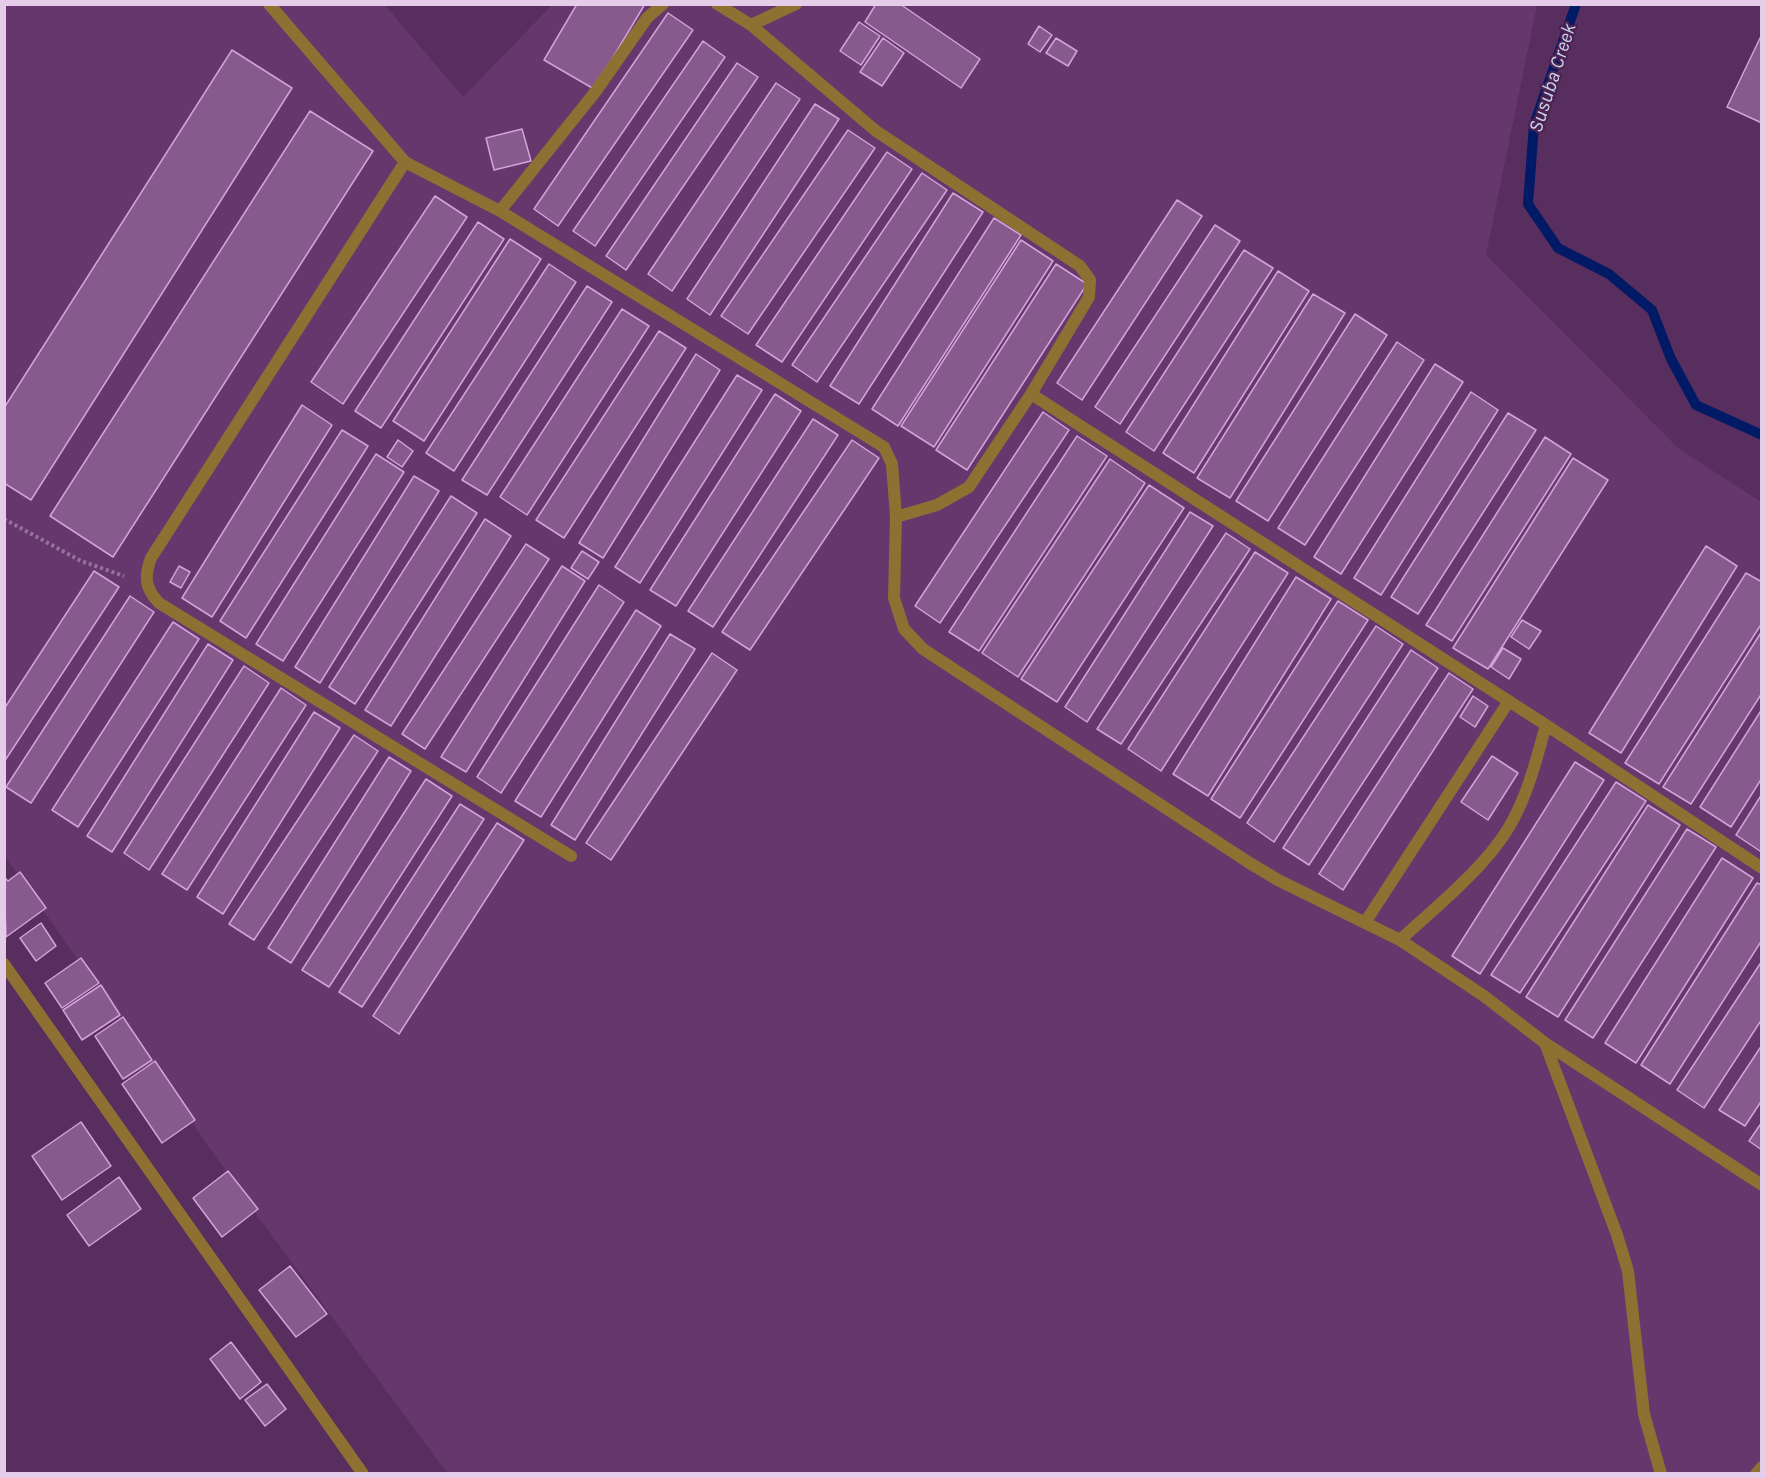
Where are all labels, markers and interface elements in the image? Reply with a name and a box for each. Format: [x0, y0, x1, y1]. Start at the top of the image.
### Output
water label: Susuba Creek [1524, 20, 1582, 136]

